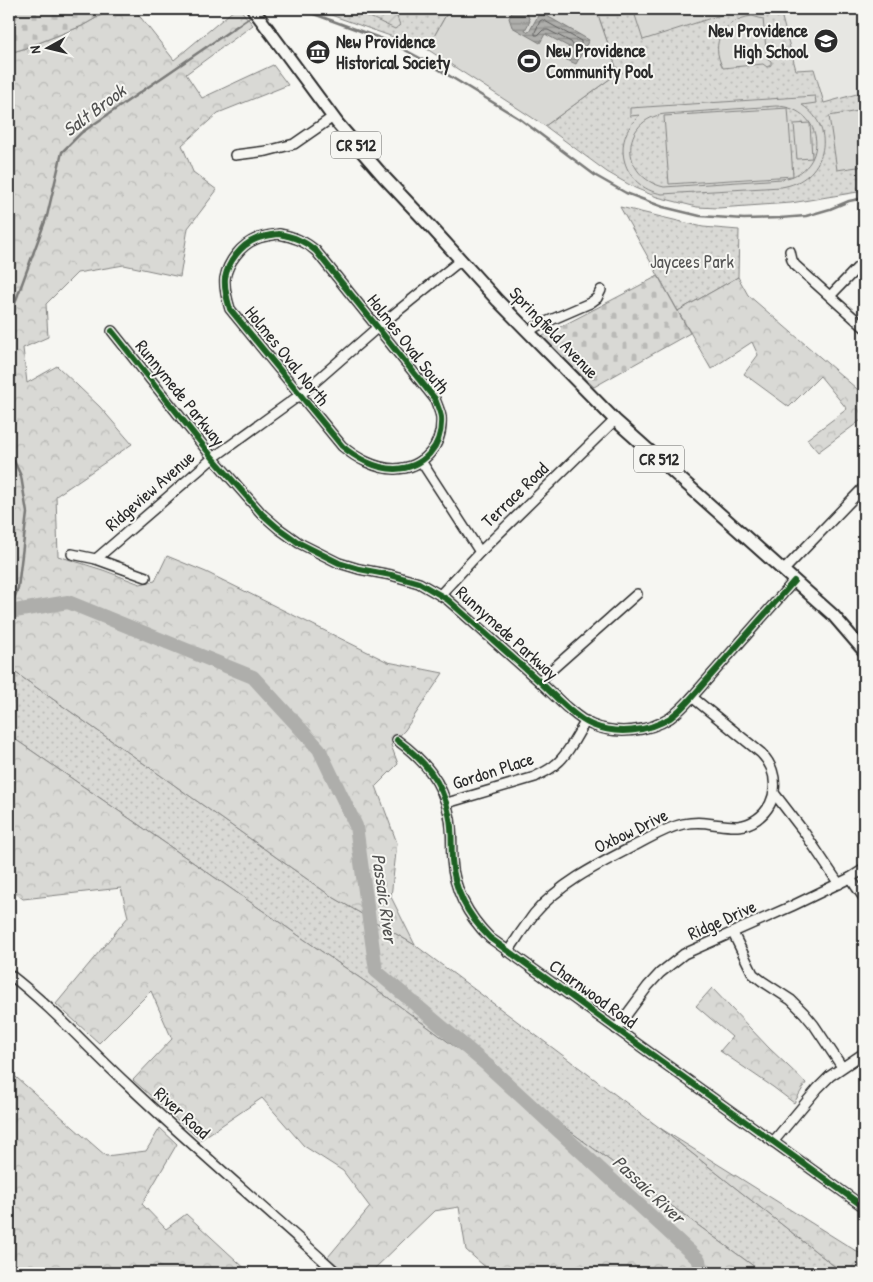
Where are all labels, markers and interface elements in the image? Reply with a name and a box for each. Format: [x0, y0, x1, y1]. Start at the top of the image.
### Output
place label: New Providence High School [708, 18, 809, 65]
north arrow [22, 22, 72, 72]
school or university icon: New Providence High School [813, 28, 839, 54]
place label: New Providence Historical Society [336, 29, 451, 76]
place label: New Providence Community Pool [546, 38, 654, 85]
museum icon: New Providence Historical Society [305, 39, 331, 65]
text: N [25, 44, 45, 55]
sports icon: New Providence Community Pool [516, 48, 542, 74]
water label: Salt Brook [57, 77, 132, 142]
road number: CR 512 [331, 132, 381, 158]
park label: Jaycees Park [650, 249, 734, 274]
street label: Springfield Avenue [504, 281, 605, 384]
street label: Holmes Oval South [361, 288, 456, 399]
street label: Holmes Oval North [239, 301, 336, 411]
street label: Runnymede Parkway [130, 334, 231, 451]
street label: Ridgeview Avenue [100, 445, 200, 536]
road number: CR 512 [634, 446, 684, 472]
street label: Terrace Road [476, 456, 554, 533]
street label: Runnymede Parkway [451, 580, 564, 686]
street label: Gordon Place [449, 746, 537, 795]
street label: Oxbow Drive [590, 802, 672, 859]
water label: Passaic River [366, 852, 405, 947]
street label: Ridge Drive [684, 893, 760, 946]
street label: Charnwood Road [544, 953, 642, 1034]
street label: River Road [149, 1081, 216, 1144]
water label: Passaic River [607, 1149, 693, 1231]

